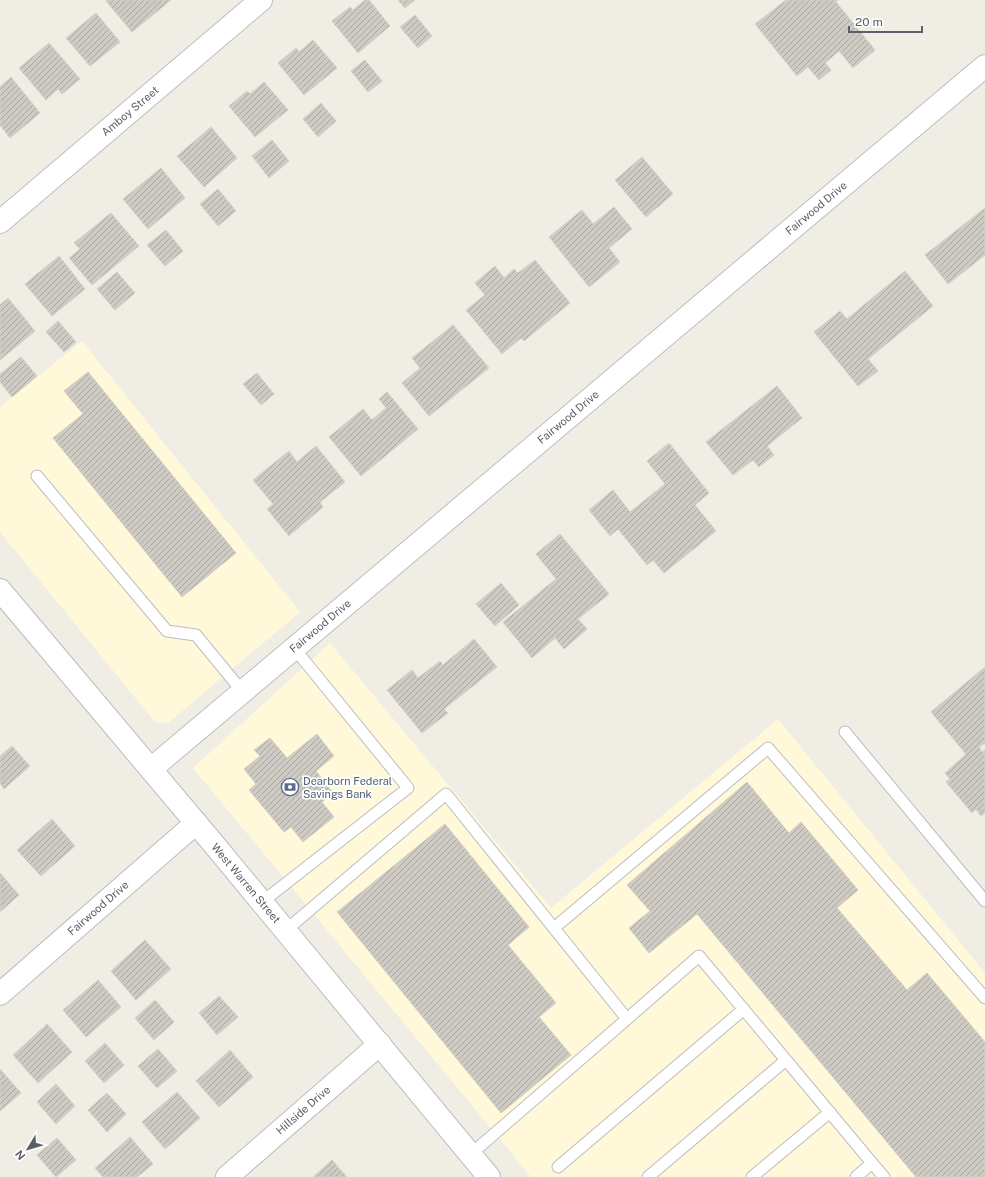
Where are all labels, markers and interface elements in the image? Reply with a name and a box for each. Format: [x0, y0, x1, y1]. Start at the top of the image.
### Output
scale bar [849, 8, 922, 34]
text: 20 m [855, 15, 883, 29]
street label: Amboy Street [99, 84, 161, 138]
street label: Fairwood Drive [783, 179, 849, 237]
street label: Fairwood Drive [535, 388, 601, 446]
street label: Fairwood Drive [287, 597, 353, 655]
place label: Dearborn Federal Savings Bank [303, 775, 392, 800]
bank icon: Dearborn Federal Savings Bank [280, 777, 300, 797]
street label: West Warren Street [209, 841, 283, 925]
street label: Fairwood Drive [65, 878, 131, 938]
street label: Hillside Drive [274, 1083, 332, 1137]
north arrow [8, 1129, 48, 1169]
text: N [13, 1148, 27, 1162]

